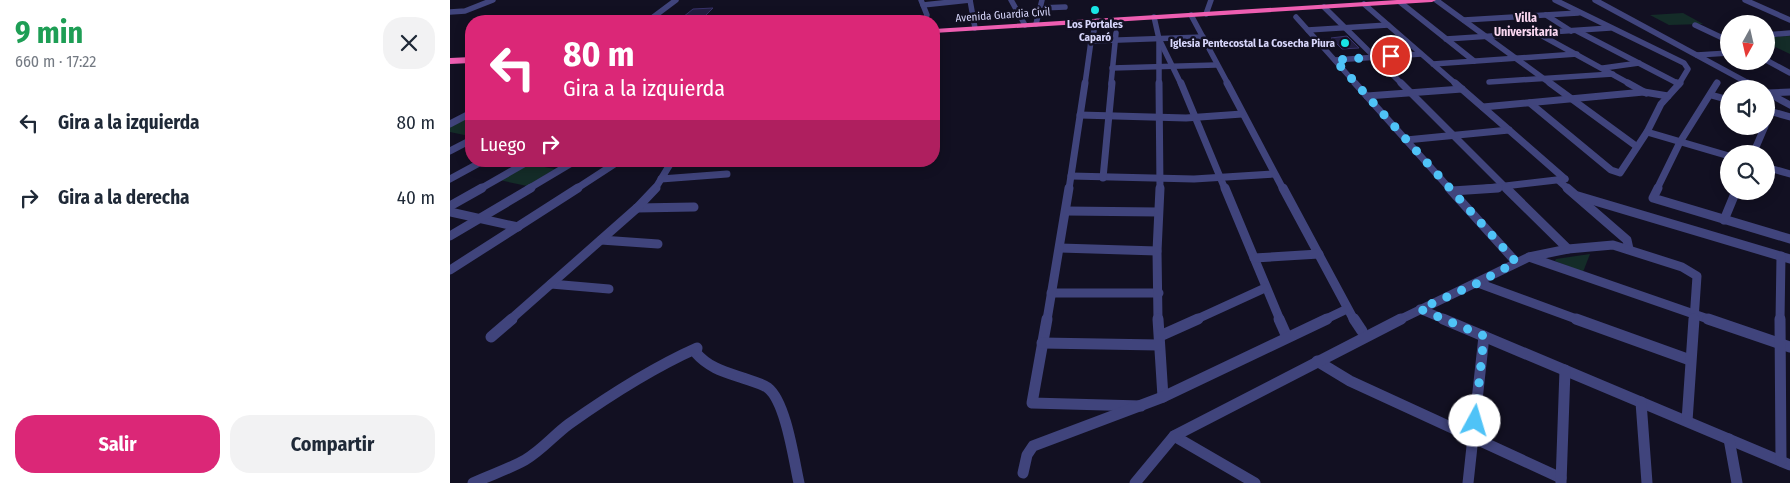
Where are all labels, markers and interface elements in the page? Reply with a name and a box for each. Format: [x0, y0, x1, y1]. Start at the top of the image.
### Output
marker: Los Portales Caparó [1089, 4, 1101, 16]
street label: Avenida Guardia Civil [955, 5, 1051, 25]
district label: Villa Universitaria [1494, 11, 1558, 39]
text: 9 min [15, 15, 83, 51]
north arrow [1720, 15, 1775, 70]
map controls [1720, 15, 1775, 200]
button: close [383, 17, 435, 69]
place label: Los Portales Caparó [1067, 18, 1123, 44]
text: 80 m [563, 33, 635, 75]
icon: left [480, 35, 545, 100]
pin [1370, 35, 1412, 77]
place label: Iglesia Pentecostal La Cosecha Piura [1170, 37, 1336, 50]
marker: Iglesia Pentecostal La Cosecha Piura [1339, 37, 1351, 49]
icon: arrive [1377, 42, 1405, 70]
text: 660 m · 17:22 [15, 52, 96, 71]
text: Gira a la izquierda [563, 75, 725, 102]
button: sound [1720, 80, 1775, 135]
icon: left [15, 109, 43, 137]
text: Gira a la izquierda [58, 111, 200, 134]
text: 80 m [397, 111, 435, 134]
icon: right [536, 130, 564, 158]
text: Luego [480, 133, 526, 156]
button: search [1720, 145, 1775, 200]
icon: right [15, 184, 43, 212]
text: Gira a la derecha [58, 186, 190, 209]
text: 40 m [397, 186, 435, 209]
position arrow [1448, 394, 1500, 446]
button: Salir [15, 415, 220, 473]
button: Compartir [230, 415, 435, 473]

